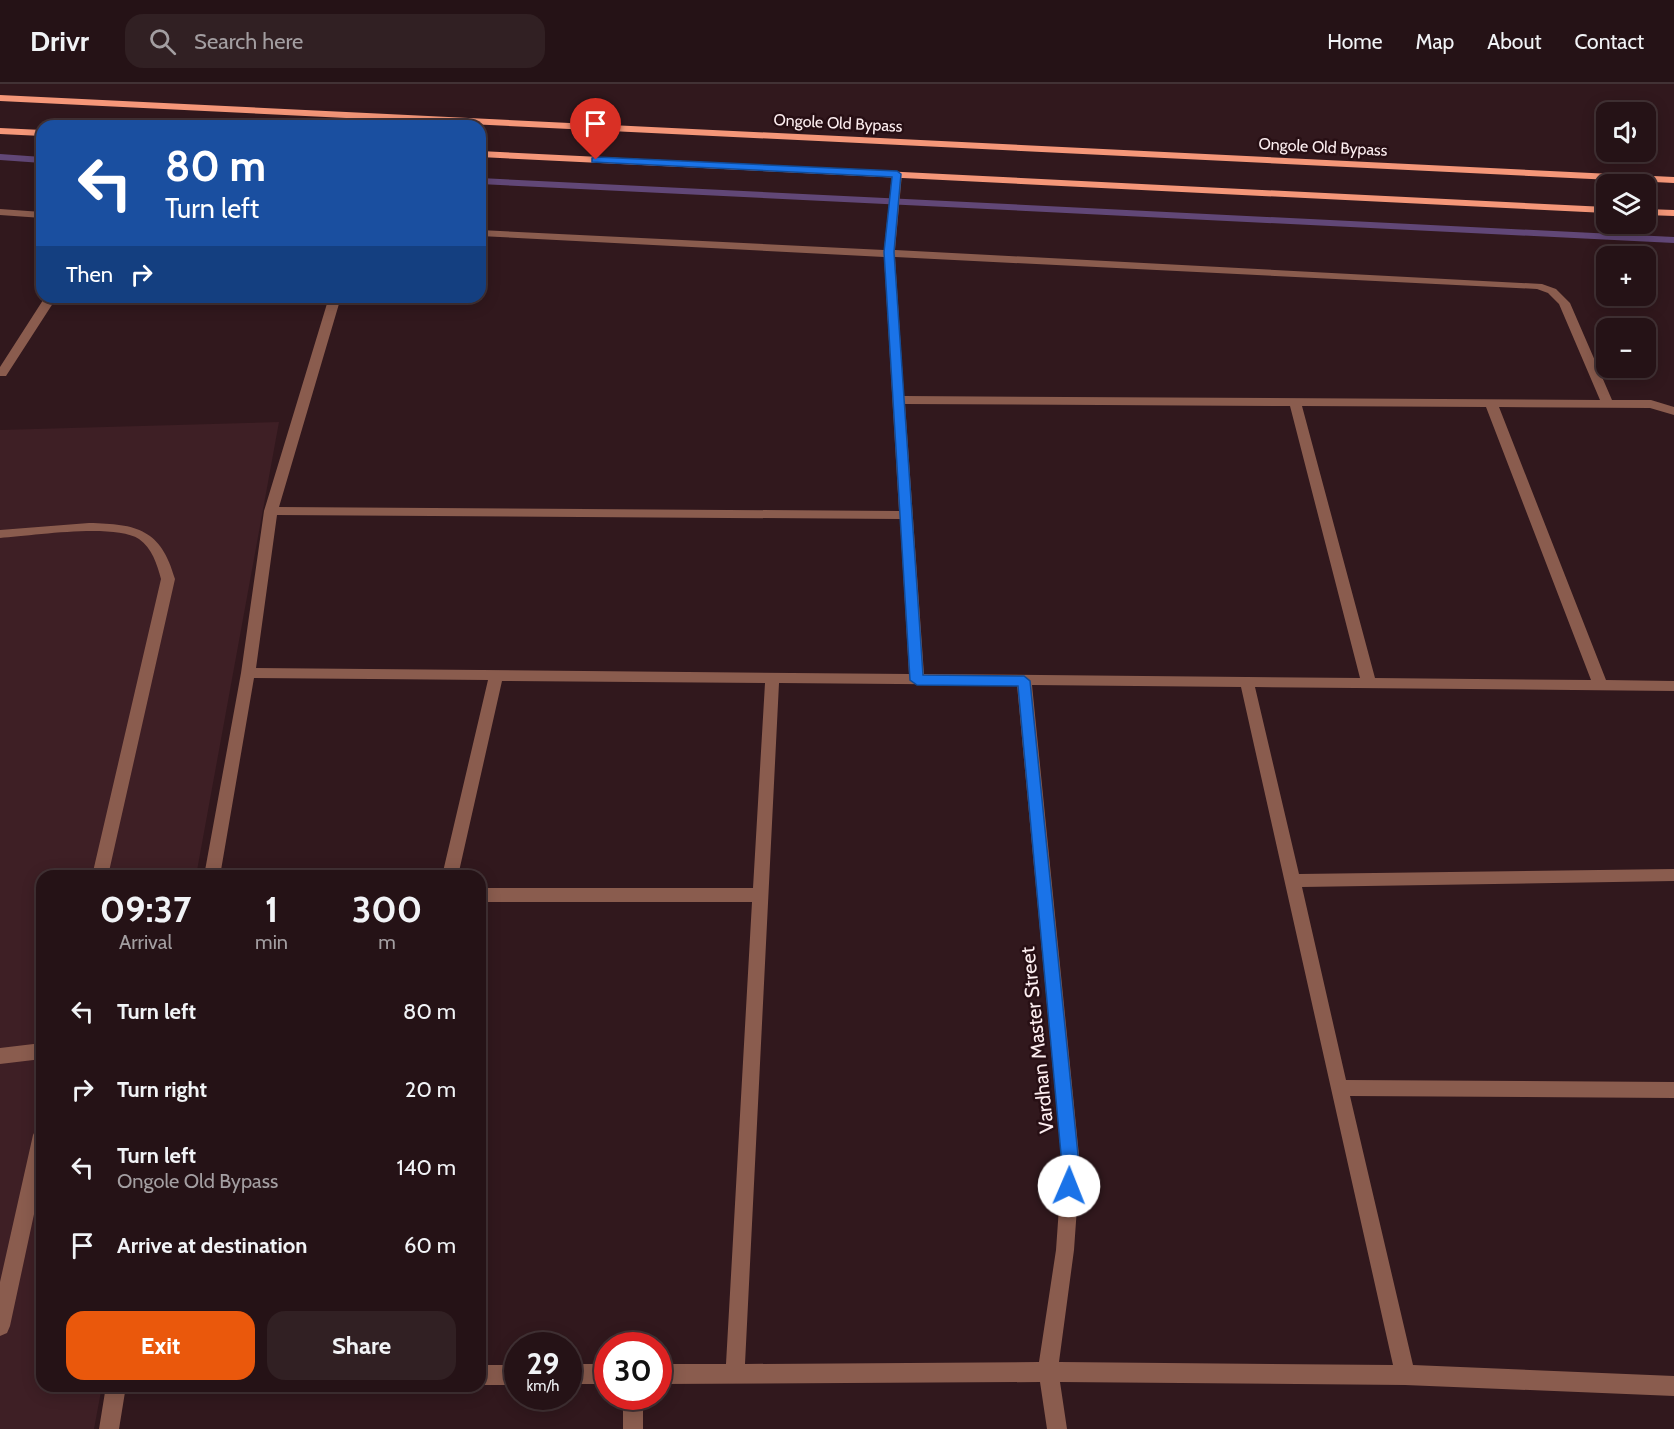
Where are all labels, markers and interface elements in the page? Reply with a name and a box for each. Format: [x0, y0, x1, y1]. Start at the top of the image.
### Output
search box [125, 14, 545, 68]
text: Drivr [30, 24, 89, 58]
icon: search [146, 25, 179, 58]
text: Search here [194, 28, 303, 55]
text: Home [1327, 29, 1383, 54]
text: Map [1416, 29, 1454, 54]
text: About [1487, 29, 1541, 54]
text: Contact [1574, 29, 1644, 54]
pin [570, 98, 621, 160]
map controls [1596, 102, 1656, 378]
button: sound [1596, 102, 1656, 162]
icon: arrive [579, 107, 612, 140]
street label: Ongole Old Bypass [773, 110, 903, 136]
street label: Ongole Old Bypass [1258, 134, 1388, 160]
text: 80 m [165, 140, 266, 192]
icon: left [66, 144, 144, 222]
button: layers [1596, 174, 1656, 234]
text: Turn left [165, 192, 259, 225]
button: + [1596, 246, 1656, 306]
icon: right [125, 258, 158, 291]
text: Then [66, 261, 113, 288]
button: − [1596, 318, 1656, 378]
text: 09:37 [100, 887, 191, 931]
text: 1 [265, 887, 278, 931]
text: 300 [352, 887, 422, 931]
text: Arrival [119, 930, 172, 954]
text: min [255, 930, 288, 954]
text: m [378, 930, 396, 954]
street label: Vardhan Master Street [1015, 945, 1059, 1134]
icon: left [66, 995, 99, 1028]
text: Turn left [117, 998, 196, 1025]
text: 80 m [403, 998, 456, 1025]
icon: right [66, 1073, 99, 1106]
text: Turn right [117, 1076, 207, 1103]
text: 20 m [405, 1076, 456, 1103]
text: Turn left [117, 1142, 196, 1169]
icon: left [66, 1151, 99, 1184]
text: 140 m [397, 1154, 456, 1181]
position arrow [1037, 1154, 1101, 1218]
text: Ongole Old Bypass [117, 1169, 278, 1193]
icon: arrive [66, 1229, 99, 1262]
text: Arrive at destination [117, 1232, 307, 1259]
text: 60 m [404, 1232, 456, 1259]
button: Exit [66, 1311, 255, 1380]
button: Share [267, 1311, 456, 1380]
speed limit sign: 30 [594, 1332, 672, 1410]
text: 29 [527, 1345, 559, 1382]
text: km/h [527, 1377, 559, 1395]

